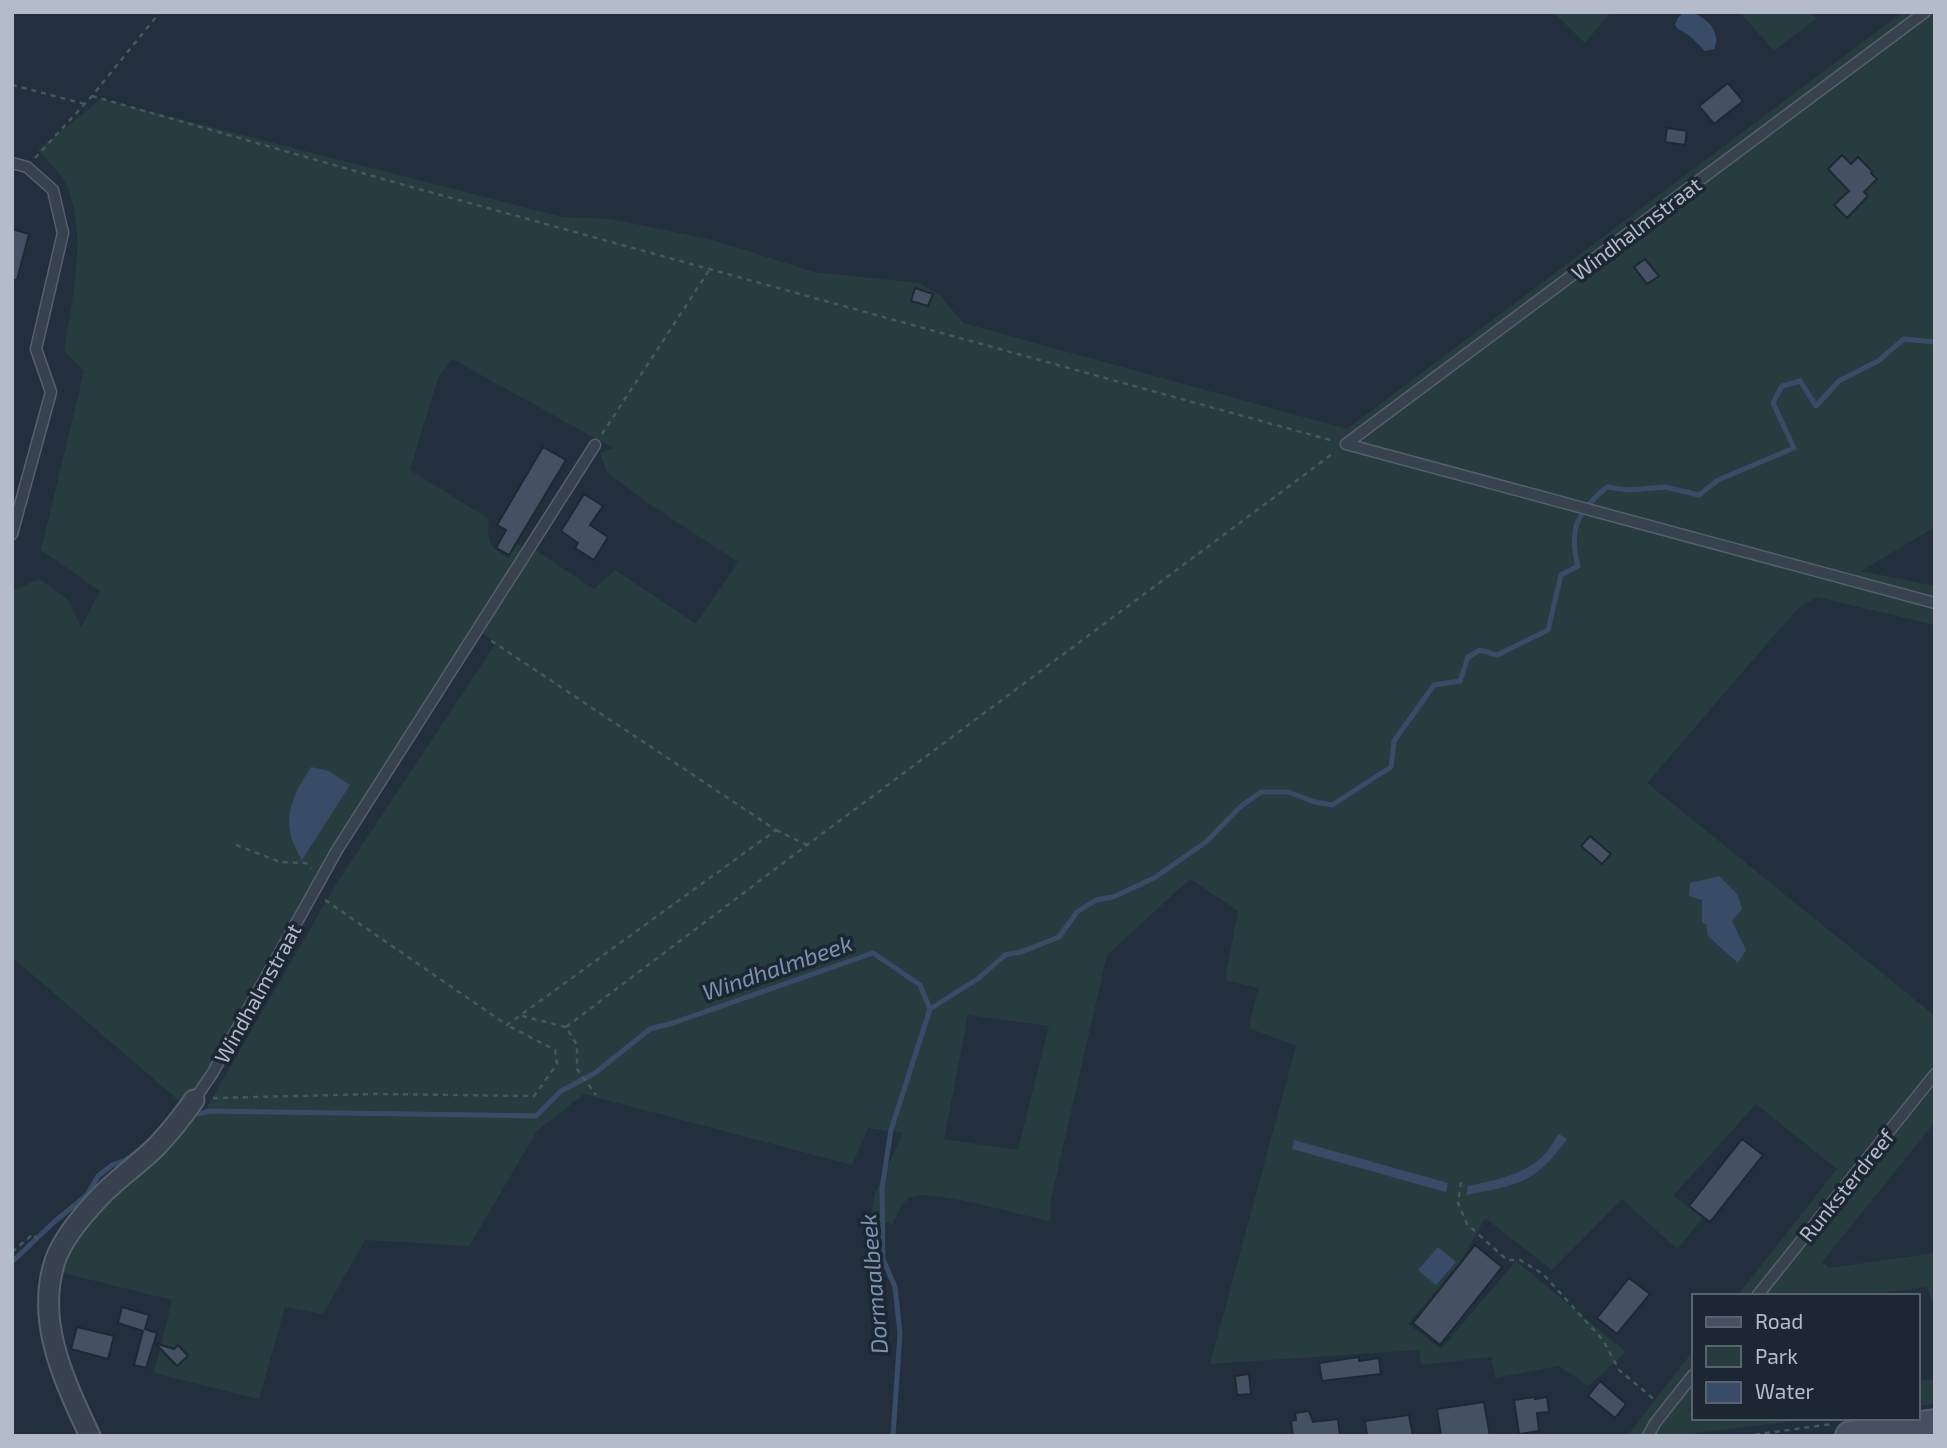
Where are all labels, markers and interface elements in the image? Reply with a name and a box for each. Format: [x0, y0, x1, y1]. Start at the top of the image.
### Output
street label: Windhalmstraat [1566, 171, 1706, 285]
street label: Windhalmstraat [208, 919, 306, 1067]
water label: Windhalmbeek [698, 928, 856, 1006]
street label: Runksterdreef [1793, 1123, 1899, 1246]
water label: Dormaalbeek [853, 1213, 893, 1355]
legend [1692, 1294, 1919, 1420]
text: Road [1755, 1308, 1803, 1333]
text: Park [1755, 1343, 1798, 1368]
text: Water [1755, 1378, 1814, 1403]

